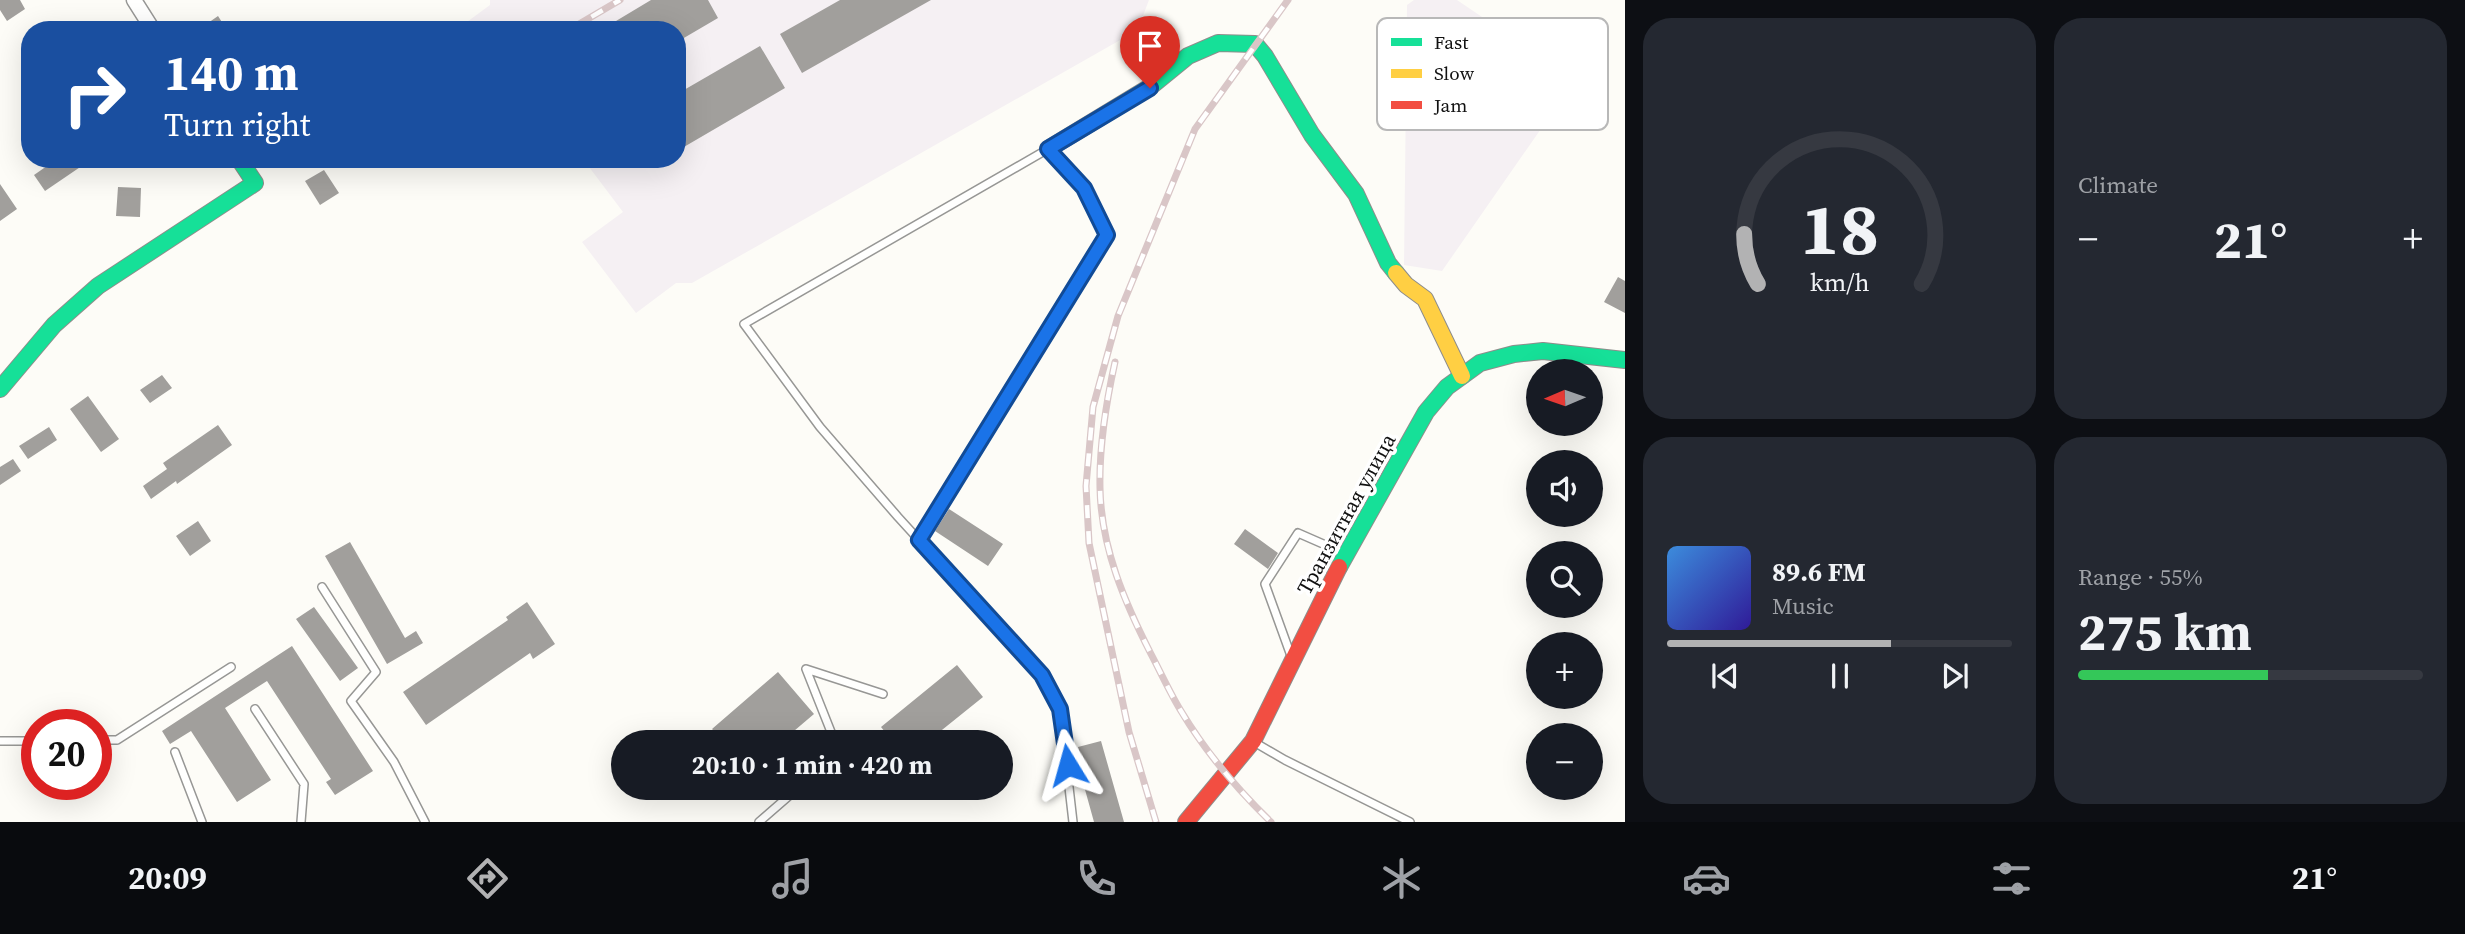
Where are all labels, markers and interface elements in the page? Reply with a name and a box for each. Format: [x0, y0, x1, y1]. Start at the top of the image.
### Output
pin [1120, 16, 1180, 88]
legend [1377, 18, 1608, 130]
icon: arrive [1131, 27, 1169, 65]
text: Fast [1434, 29, 1469, 55]
text: 140 m [164, 39, 299, 106]
icon: right [49, 49, 140, 140]
text: Slow [1434, 60, 1475, 86]
text: Jam [1433, 92, 1467, 118]
text: Turn right [164, 103, 310, 147]
text: Climate [2078, 169, 2158, 201]
text: 18 [1800, 180, 1879, 279]
text: 21° [2214, 204, 2287, 275]
text: − [2078, 213, 2098, 265]
text: + [2403, 213, 2423, 265]
text: km/h [1810, 265, 1869, 299]
north arrow [1526, 359, 1603, 436]
map controls [1526, 359, 1603, 800]
street label: Транзитная улица [1290, 428, 1402, 600]
button: sound [1526, 450, 1603, 527]
button: search [1526, 541, 1603, 618]
text: 89.6 FM [1772, 554, 1866, 590]
text: Range · 55% [2078, 561, 2203, 593]
text: Music [1772, 590, 1834, 622]
text: 275 km [2078, 596, 2252, 667]
button: + [1526, 632, 1603, 709]
icon: previous [1706, 657, 1744, 695]
icon: pause [1821, 657, 1859, 695]
icon: next [1936, 657, 1974, 695]
speed limit sign: 20 [21, 709, 112, 800]
button: − [1526, 723, 1603, 800]
position arrow [1031, 728, 1105, 802]
text: 20:10 · 1 min · 420 m [692, 747, 932, 783]
icon: directions [463, 854, 512, 903]
icon: music [768, 854, 817, 903]
icon: phone [1072, 854, 1121, 903]
icon: climate [1377, 854, 1426, 903]
icon: car [1682, 854, 1731, 903]
icon: filters [1987, 854, 2036, 903]
text: 20:09 [128, 856, 207, 900]
text: 21° [2292, 856, 2337, 900]

